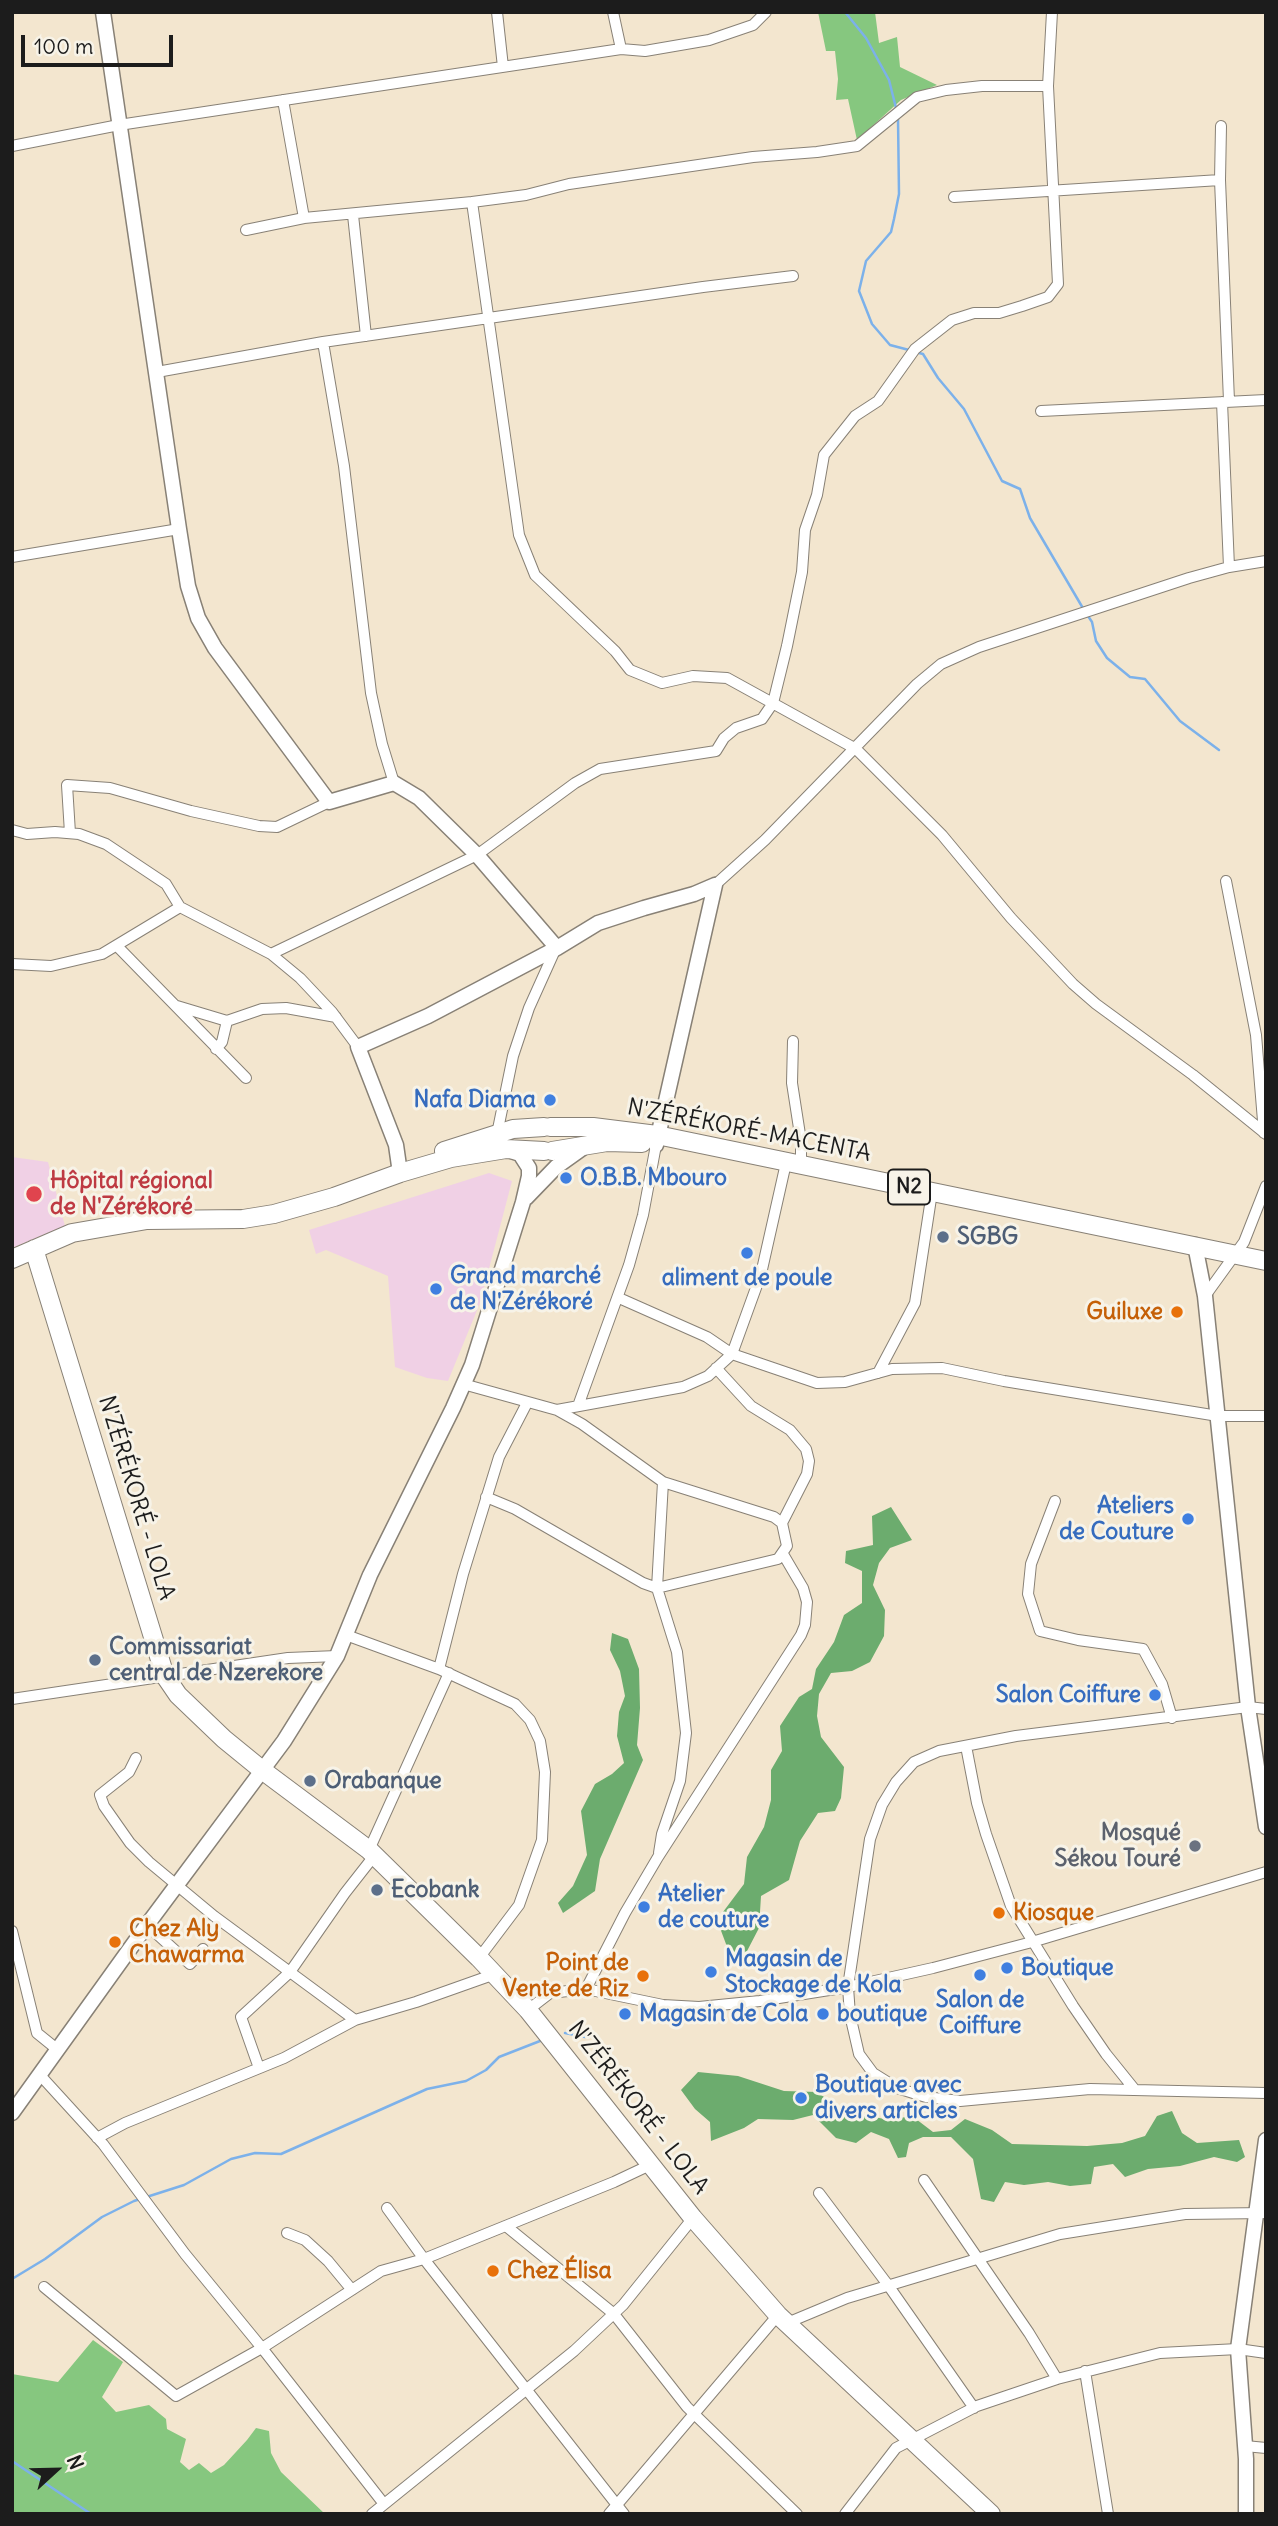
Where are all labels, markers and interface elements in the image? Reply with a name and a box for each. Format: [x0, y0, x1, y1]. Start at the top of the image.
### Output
scale bar [24, 21, 177, 65]
text: 100 m [34, 33, 93, 60]
place label: Nafa Diama [413, 1086, 536, 1114]
marker: Nafa Diama [542, 1092, 558, 1108]
street label: N'ZÉRÉKORÉ-MACENTA [625, 1094, 873, 1168]
place label: O.B.B. Mbouro [580, 1164, 727, 1192]
place label: Hôpital régional de N'Zérékoré [50, 1167, 213, 1221]
marker: O.B.B. Mbouro [558, 1170, 574, 1186]
road number: N2 [888, 1170, 930, 1204]
marker: Hôpital régional de N'Zérékoré [24, 1184, 44, 1204]
place label: SGBG [957, 1223, 1018, 1251]
marker: SGBG [935, 1229, 951, 1245]
marker: aliment de poule [739, 1245, 755, 1261]
place label: Grand marché de N'Zérékoré [450, 1262, 601, 1316]
place label: aliment de poule [662, 1264, 832, 1292]
marker: Grand marché de N'Zérékoré [428, 1281, 444, 1297]
place label: Guiluxe [1086, 1298, 1163, 1326]
marker: Guiluxe [1169, 1304, 1185, 1320]
street label: N'ZÉRÉKORÉ - LOLA [92, 1393, 180, 1603]
place label: Ateliers de Couture [1059, 1492, 1174, 1546]
marker: Ateliers de Couture [1180, 1511, 1196, 1527]
place label: Commissariat central de Nzerekore [109, 1633, 323, 1687]
marker: Commissariat central de Nzerekore [87, 1652, 103, 1668]
place label: Salon Coiffure [996, 1681, 1141, 1709]
marker: Salon Coiffure [1147, 1687, 1163, 1703]
place label: Orabanque [324, 1767, 442, 1795]
marker: Orabanque [302, 1773, 318, 1789]
place label: Mosqué Sékou Touré [1054, 1819, 1181, 1873]
marker: Mosqué Sékou Touré [1187, 1838, 1203, 1854]
place label: Ecobank [391, 1876, 479, 1904]
place label: Atelier de couture [658, 1880, 769, 1934]
marker: Ecobank [369, 1882, 385, 1898]
marker: Atelier de couture [636, 1899, 652, 1915]
place label: Kiosque [1013, 1899, 1094, 1927]
marker: Kiosque [991, 1905, 1007, 1921]
place label: Chez Aly Chawarma [129, 1915, 244, 1969]
marker: Chez Aly Chawarma [107, 1934, 123, 1950]
place label: Magasin de Stockage de Kola [725, 1945, 902, 1999]
place label: Point de Vente de Riz [503, 1949, 629, 2003]
place label: Boutique [1021, 1954, 1114, 1982]
marker: Boutique [999, 1960, 1015, 1976]
marker: Magasin de Stockage de Kola [703, 1964, 719, 1980]
marker: Salon de Coiffure [972, 1967, 988, 1983]
marker: Point de Vente de Riz [635, 1968, 651, 1984]
place label: Salon de Coiffure [936, 1986, 1024, 2040]
place label: Magasin de Cola [639, 2000, 808, 2028]
place label: boutique [837, 2000, 927, 2028]
marker: Magasin de Cola [617, 2006, 633, 2022]
marker: boutique [815, 2006, 831, 2022]
street label: N'ZÉRÉKORÉ - LOLA [562, 2016, 714, 2200]
place label: Boutique avec divers articles [815, 2071, 962, 2125]
marker: Boutique avec divers articles [793, 2090, 809, 2106]
place label: Chez Élisa [507, 2257, 612, 2285]
marker: Chez Élisa [485, 2263, 501, 2279]
north arrow [21, 2435, 91, 2505]
text: N [62, 2452, 89, 2473]

